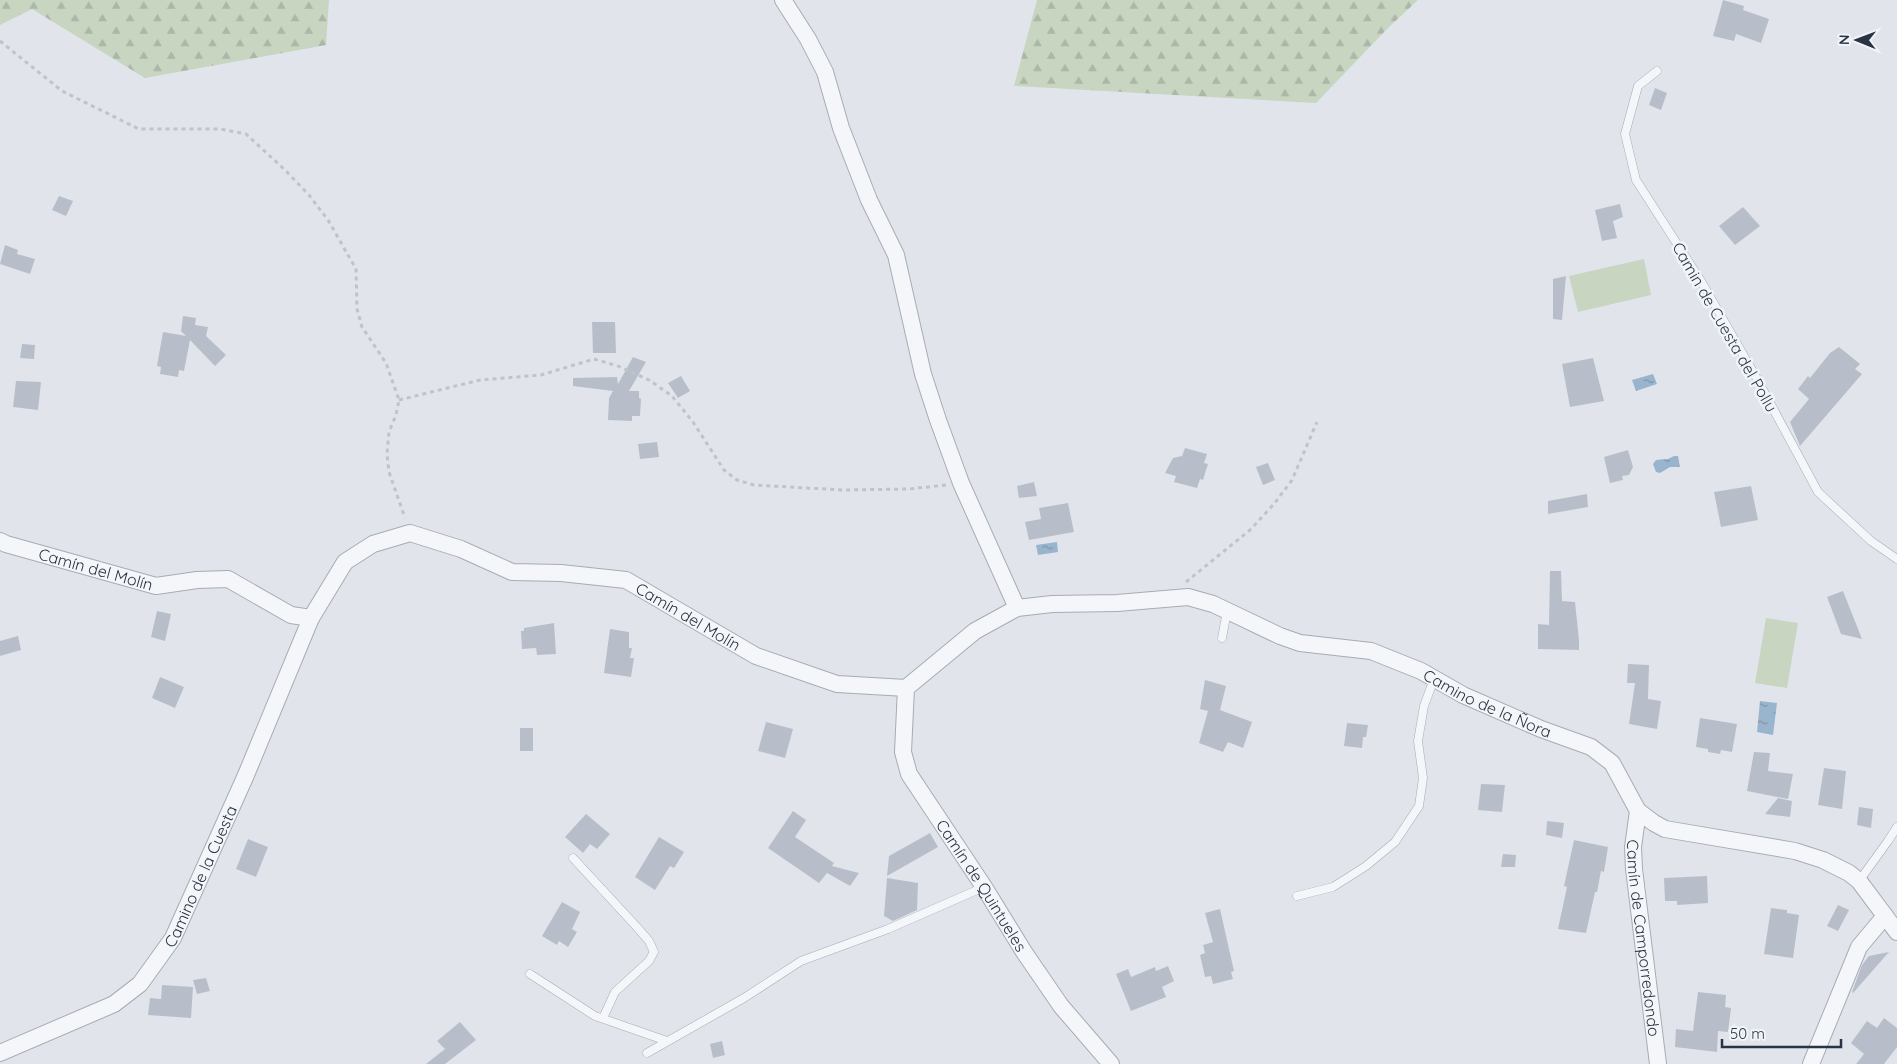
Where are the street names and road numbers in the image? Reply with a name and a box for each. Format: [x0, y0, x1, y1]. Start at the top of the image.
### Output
street label: Camin de Cuesta del Pollu [1668, 239, 1782, 415]
street label: Camín del Molín [36, 544, 155, 595]
street label: Camín del Molín [632, 578, 744, 655]
street label: Camino de la Ñora [1420, 665, 1554, 742]
street label: Camino de la Cuesta [159, 802, 241, 951]
street label: Camín de Quintueles [932, 816, 1031, 955]
street label: Camín de Camporredondo [1623, 838, 1665, 1038]

